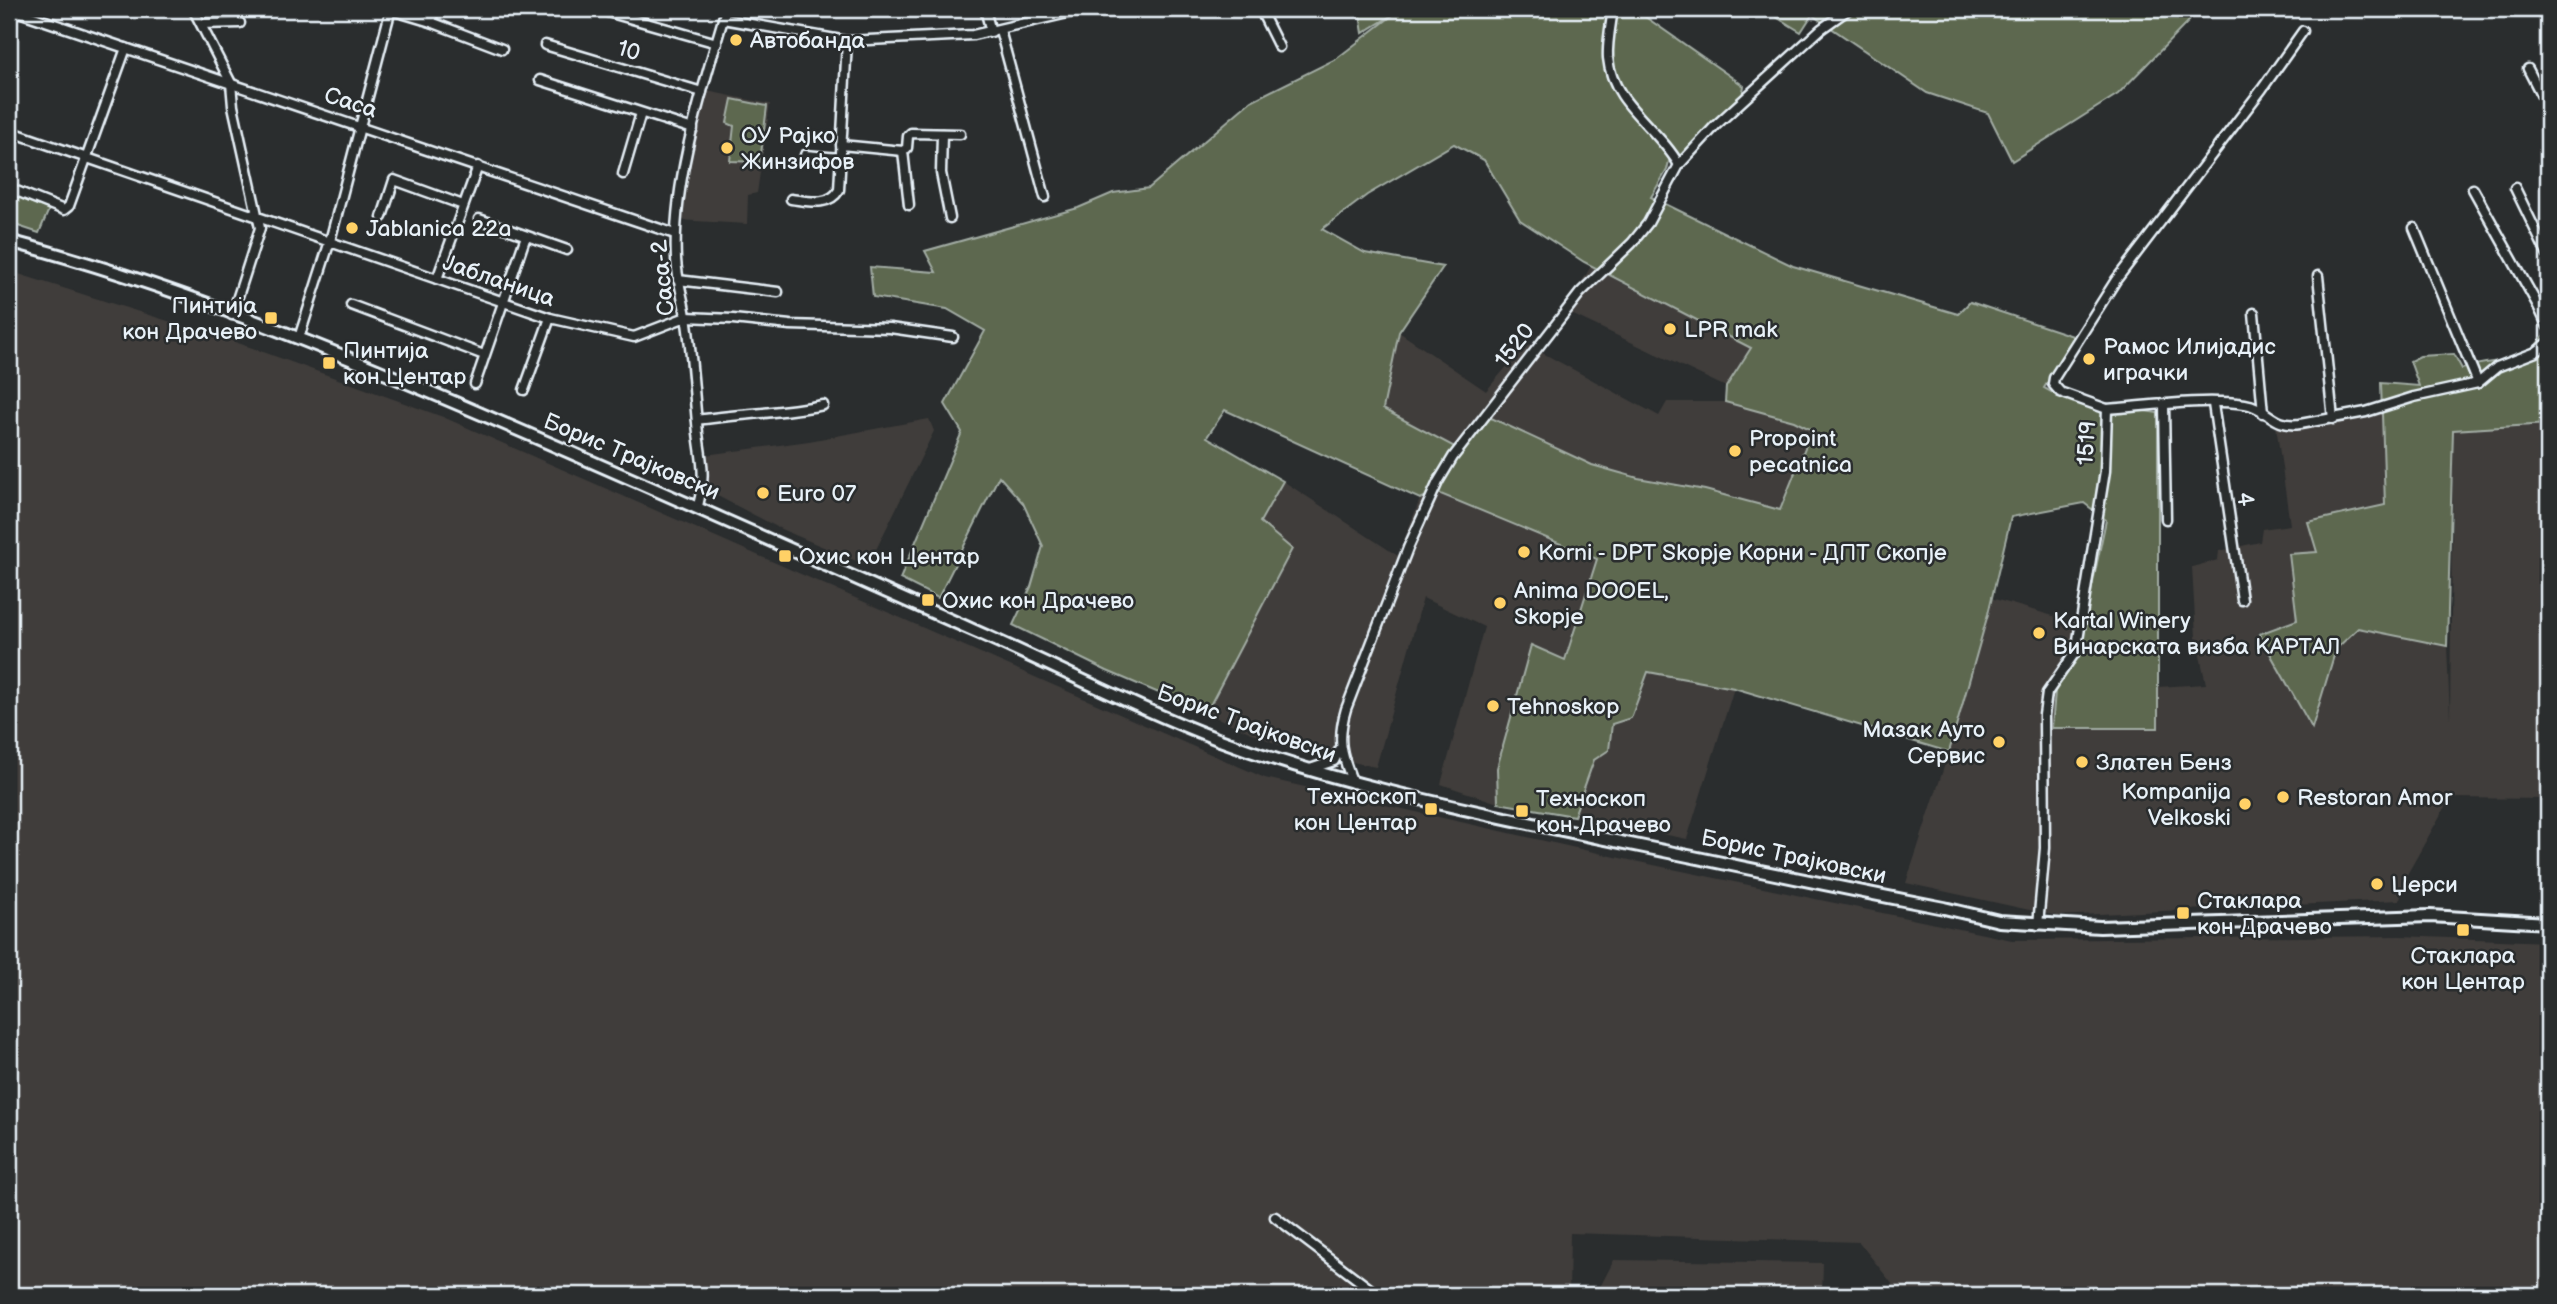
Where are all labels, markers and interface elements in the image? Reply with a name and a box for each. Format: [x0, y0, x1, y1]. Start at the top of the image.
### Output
place label: Автобанда [749, 27, 865, 55]
marker: Автобанда [728, 32, 744, 48]
street label: 10 [614, 34, 644, 68]
street label: Саса [321, 81, 381, 125]
place label: ОУ Рајко Жинзифов [741, 122, 854, 176]
marker: ОУ Рајко Жинзифов [719, 140, 735, 156]
place label: Jablanica 22a [366, 215, 511, 243]
marker: Jablanica 22a [344, 220, 360, 236]
street label: Саса-2 [645, 238, 681, 317]
street label: Јабланица [439, 249, 559, 313]
place label: Пинтија кон Драчево [122, 292, 257, 346]
marker: Пинтија кон Драчево [263, 310, 279, 326]
place label: LPR mak [1684, 316, 1778, 344]
street label: 1520 [1489, 318, 1541, 374]
marker: LPR mak [1662, 321, 1678, 337]
place label: Рамос Илијадис играчки [2103, 333, 2276, 387]
place label: Пинтија кон Центар [343, 337, 466, 391]
marker: Рамос Илијадис играчки [2081, 351, 2097, 367]
marker: Пинтија кон Центар [321, 355, 337, 371]
street label: Борис Трајковски [539, 407, 724, 507]
street label: 1519 [2071, 420, 2103, 466]
place label: Propoint pecatnica [1749, 425, 1852, 479]
marker: Propoint pecatnica [1727, 443, 1743, 459]
place label: Euro 07 [777, 480, 857, 508]
marker: Euro 07 [755, 485, 771, 501]
street label: 4 [2230, 490, 2260, 508]
place label: Korni - DPT Skopje Корни - ДПТ Скопје [1538, 539, 1947, 567]
place label: Охис кон Центар [799, 543, 980, 571]
marker: Korni - DPT Skopje Корни - ДПТ Скопје [1516, 544, 1532, 560]
marker: Охис кон Центар [777, 548, 793, 564]
place label: Anima DOOEL, Skopje [1514, 577, 1669, 631]
place label: Охис кон Драчево [942, 587, 1134, 615]
marker: Охис кон Драчево [920, 592, 936, 608]
marker: Anima DOOEL, Skopje [1492, 595, 1508, 611]
place label: Kartal Winery Винарската визба КАРТАЛ [2053, 607, 2340, 661]
marker: Kartal Winery Винарската визба КАРТАЛ [2031, 625, 2047, 641]
street label: Борис Трајковски [1153, 679, 1340, 769]
place label: Tehnoskop [1507, 693, 1619, 721]
marker: Tehnoskop [1485, 698, 1501, 714]
place label: Мазак Ауто Сервис [1862, 716, 1985, 770]
marker: Мазак Ауто Сервис [1991, 734, 2007, 750]
place label: Златен Бенз [2096, 749, 2232, 777]
marker: Златен Бенз [2074, 754, 2090, 770]
place label: Kompanija Velkoski [2121, 778, 2231, 832]
place label: Техноскоп кон Центар [1294, 783, 1417, 837]
place label: Restoran Amor [2297, 784, 2453, 812]
place label: Техноскоп кон Драчево [1536, 785, 1671, 839]
marker: Restoran Amor [2275, 789, 2291, 805]
marker: Kompanija Velkoski [2237, 796, 2253, 812]
marker: Техноскоп кон Центар [1423, 801, 1439, 817]
marker: Техноскоп кон Драчево [1514, 803, 1530, 819]
street label: Борис Трајковски [1699, 824, 1889, 890]
place label: Џерси [2391, 871, 2458, 899]
marker: Џерси [2369, 876, 2385, 892]
place label: Стаклара кон Драчево [2197, 887, 2332, 941]
marker: Стаклара кон Драчево [2175, 905, 2191, 921]
marker: Стаклара кон Центар [2455, 922, 2471, 938]
place label: Стаклара кон Центар [2401, 942, 2525, 996]

